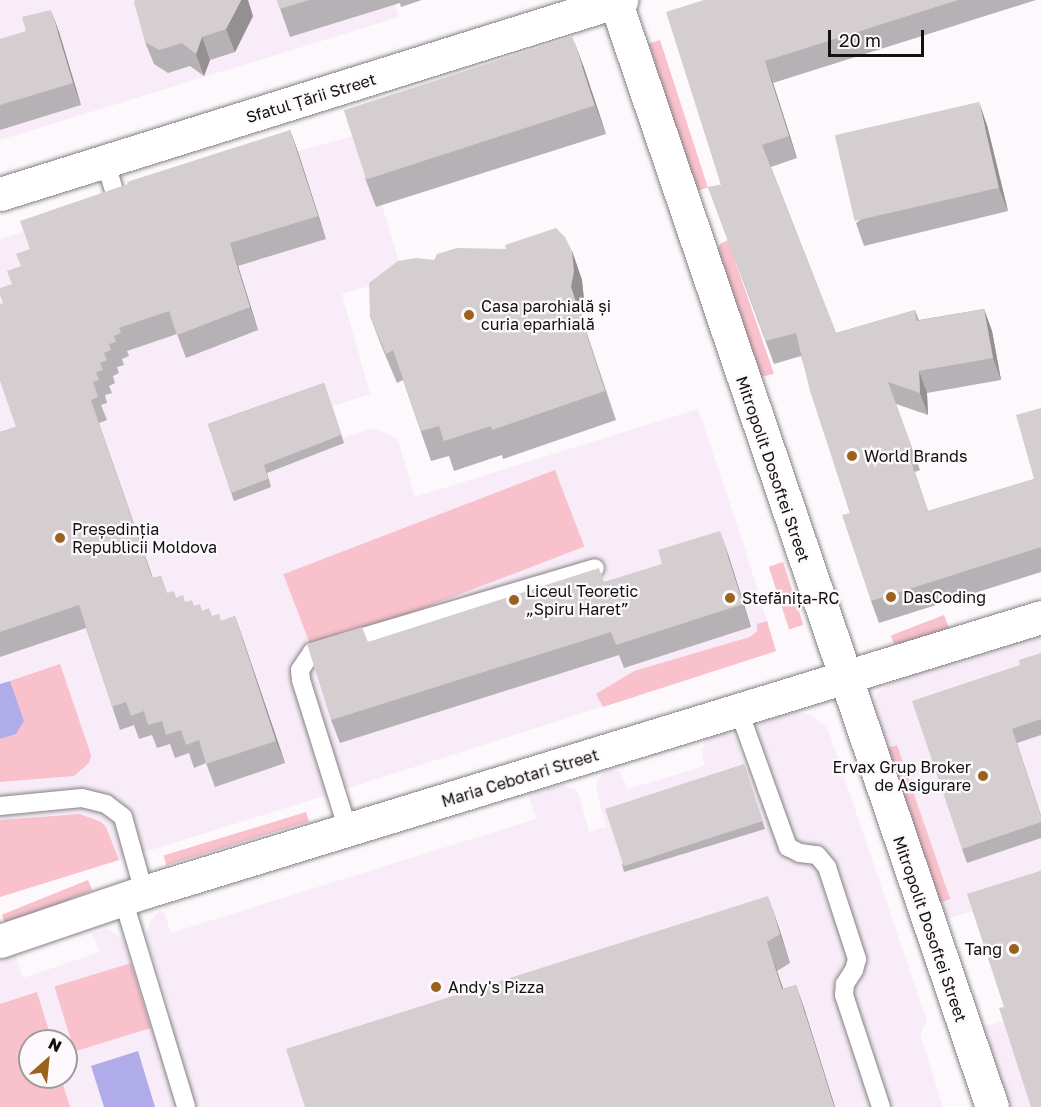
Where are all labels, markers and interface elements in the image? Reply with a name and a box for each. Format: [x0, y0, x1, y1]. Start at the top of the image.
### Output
scale bar [831, 18, 927, 56]
text: 20 m [839, 29, 881, 51]
street label: Sfatul Țării Street [244, 69, 378, 127]
place label: Casa parohială și curia eparhială [481, 296, 611, 334]
marker: Casa parohială și curia eparhială [462, 308, 476, 322]
street label: Mitropolit Dosoftei Street [732, 373, 814, 565]
place label: World Brands [864, 446, 967, 466]
marker: World Brands [845, 449, 859, 463]
place label: Președinția Republicii Moldova [72, 519, 217, 557]
marker: Președinția Republicii Moldova [53, 531, 67, 545]
place label: Liceul Teoretic „Spiru Haret” [526, 581, 638, 619]
place label: DasCoding [903, 587, 986, 607]
place label: Stefănița-RC [742, 588, 839, 608]
marker: DasCoding [884, 590, 898, 604]
marker: Stefănița-RC [723, 591, 737, 605]
marker: Liceul Teoretic „Spiru Haret” [507, 593, 521, 607]
street label: Maria Cebotari Street [439, 745, 601, 811]
place label: Ervax Grup Broker de Asigurare [833, 757, 971, 795]
marker: Ervax Grup Broker de Asigurare [976, 769, 990, 783]
street label: Mitropolit Dosoftei Street [889, 833, 971, 1025]
place label: Tang [965, 939, 1002, 959]
marker: Tang [1007, 942, 1021, 956]
place label: Andy's Pizza [448, 977, 544, 997]
marker: Andy's Pizza [429, 980, 443, 994]
north arrow [18, 1029, 78, 1089]
text: N [45, 1033, 65, 1056]

